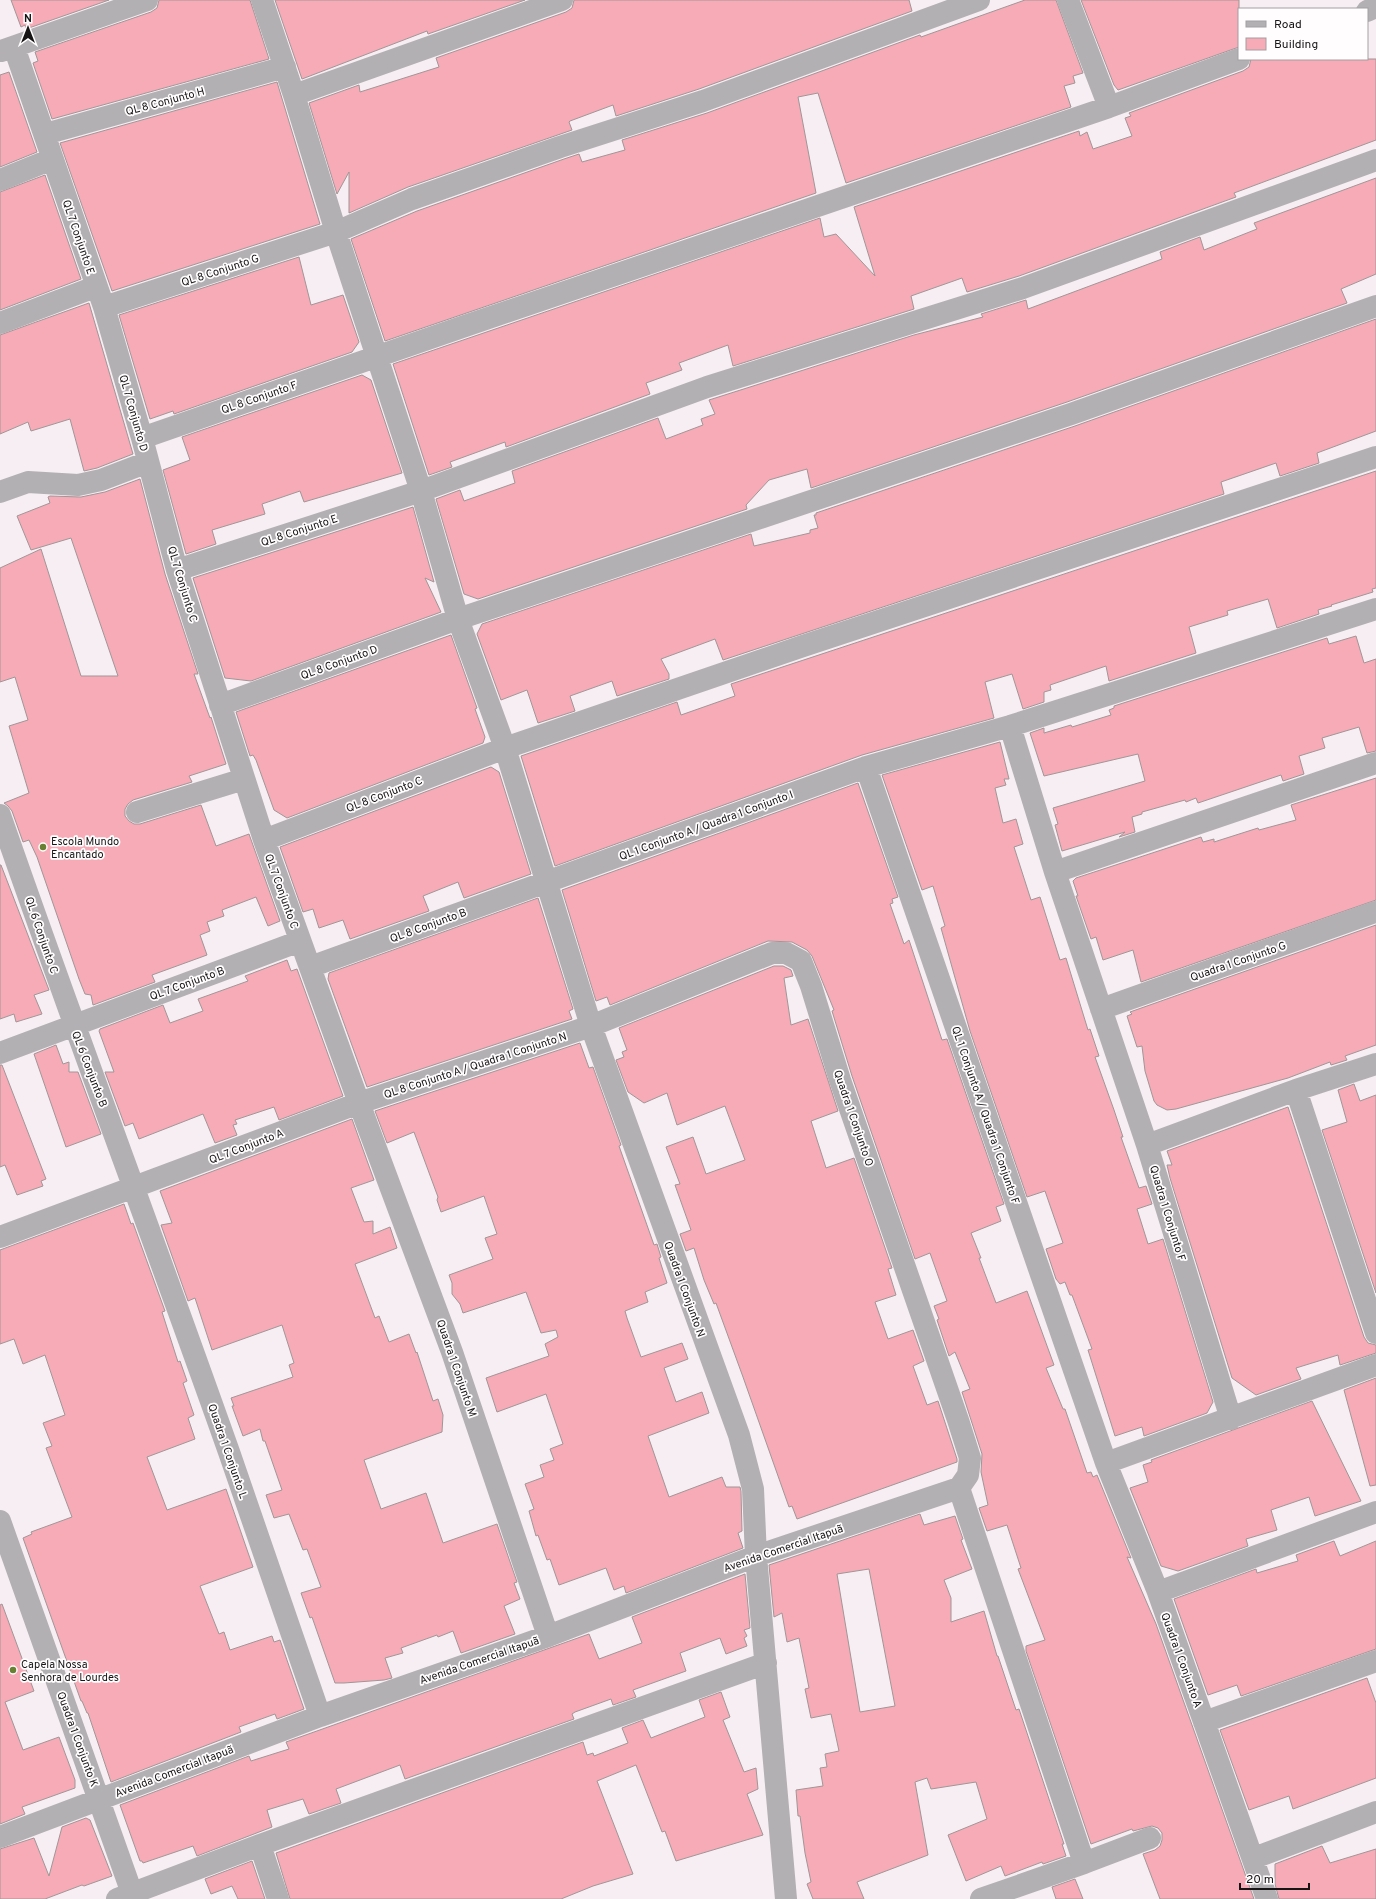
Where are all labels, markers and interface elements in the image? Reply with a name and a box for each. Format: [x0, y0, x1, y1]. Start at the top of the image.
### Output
north arrow [8, 8, 48, 48]
legend [1238, 8, 1368, 60]
text: N [24, 12, 32, 26]
text: Road [1274, 17, 1302, 33]
text: Building [1274, 37, 1318, 53]
street label: QL 8 Conjunto H [124, 85, 206, 119]
street label: QL 7 Conjunto E [59, 198, 97, 277]
street label: QL 8 Conjunto G [180, 252, 261, 290]
street label: QL 7 Conjunto D [115, 373, 151, 453]
street label: QL 8 Conjunto F [219, 378, 299, 418]
street label: QL 8 Conjunto E [259, 512, 340, 550]
street label: QL 7 Conjunto C [164, 545, 200, 624]
street label: QL 8 Conjunto D [299, 643, 380, 683]
street label: QL 8 Conjunto C [344, 774, 424, 816]
street label: QL 1 Conjunto A / Quadra 1 Conjunto I [617, 788, 795, 864]
place label: Escola Mundo Encantado [51, 835, 119, 862]
marker: Escola Mundo Encantado [38, 842, 48, 852]
street label: QL 7 Conjunto C [261, 852, 301, 931]
street label: QL 6 Conjunto C [21, 895, 61, 976]
street label: QL 8 Conjunto B [388, 906, 469, 946]
street label: Quadra 1 Conjunto G [1188, 939, 1288, 985]
street label: QL 7 Conjunto B [148, 964, 227, 1004]
street label: QL 1 Conjunto A / Quadra 1 Conjunto F [948, 1024, 1022, 1206]
street label: QL 6 Conjunto B [68, 1029, 110, 1109]
street label: QL 8 Conjunto A / Quadra 1 Conjunto N [382, 1030, 569, 1102]
street label: Quadra 1 Conjunto O [830, 1068, 876, 1168]
street label: QL 7 Conjunto A [207, 1126, 286, 1168]
street label: Quadra 1 Conjunto F [1146, 1164, 1188, 1263]
street label: Quadra 1 Conjunto N [660, 1240, 708, 1339]
street label: Quadra 1 Conjunto M [433, 1318, 479, 1419]
street label: Quadra 1 Conjunto L [204, 1402, 250, 1501]
street label: Avenida Comercial Itapuã [722, 1522, 845, 1576]
street label: Quadra 1 Conjunto A [1157, 1611, 1205, 1710]
street label: Avenida Comercial Itapuã [418, 1634, 541, 1688]
place label: Capela Nossa Senhora de Lourdes [21, 1658, 119, 1685]
marker: Capela Nossa Senhora de Lourdes [8, 1665, 18, 1675]
street label: Quadra 1 Conjunto K [53, 1690, 101, 1789]
street label: Avenida Comercial Itapuã [113, 1743, 236, 1801]
scale bar [1240, 1865, 1309, 1891]
text: 20 m [1246, 1872, 1274, 1888]

